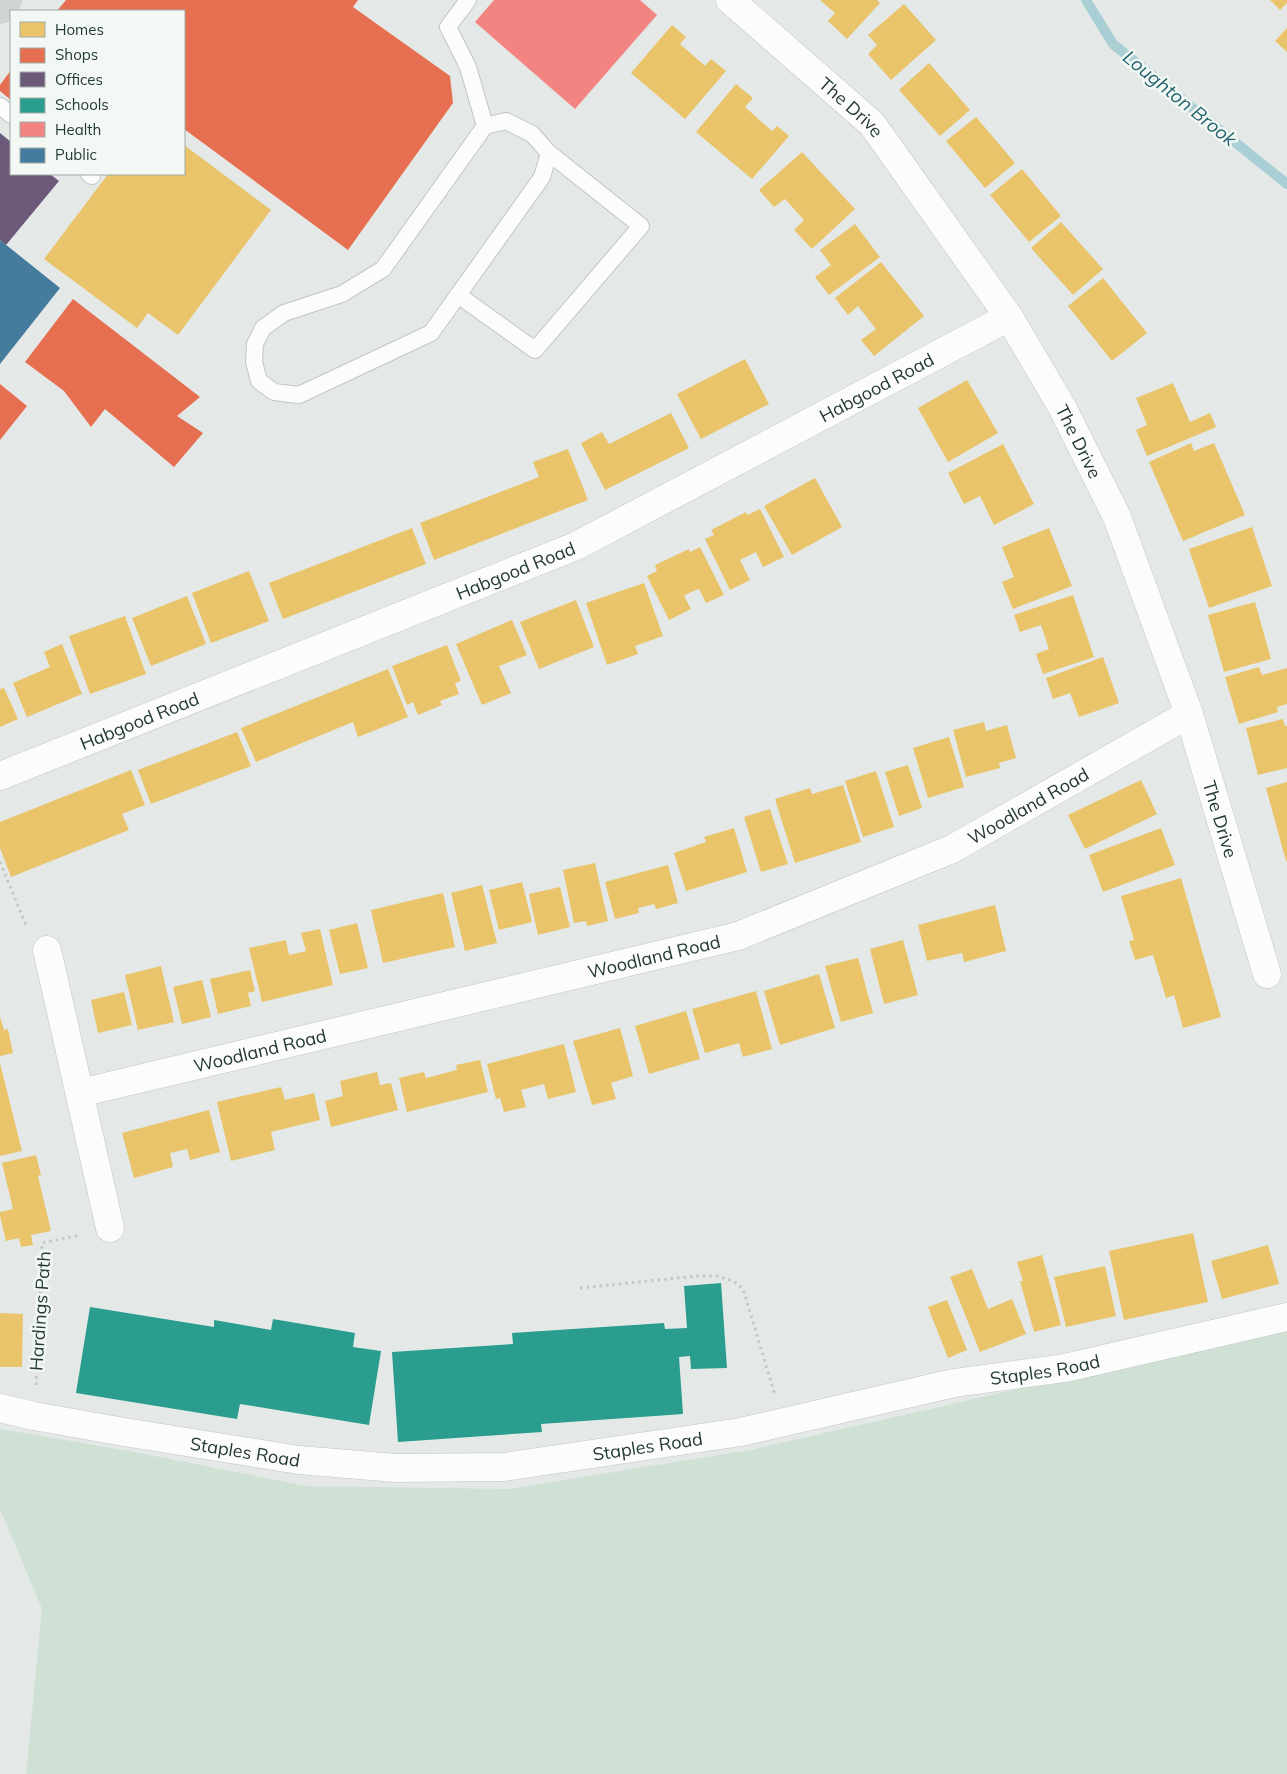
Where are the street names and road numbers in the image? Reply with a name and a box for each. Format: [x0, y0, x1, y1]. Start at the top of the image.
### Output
street label: The Drive [815, 72, 889, 141]
street label: Habgood Road [815, 347, 938, 427]
street label: The Drive [1051, 401, 1107, 482]
street label: Habgood Road [452, 536, 578, 604]
street label: Habgood Road [76, 686, 202, 755]
street label: Woodland Road [963, 762, 1093, 849]
street label: The Drive [1198, 778, 1243, 860]
street label: Woodland Road [585, 929, 723, 983]
street label: Woodland Road [191, 1023, 329, 1077]
street label: Hardings Path [24, 1250, 56, 1372]
street label: Staples Road [989, 1349, 1102, 1390]
street label: Staples Road [591, 1426, 704, 1465]
street label: Staples Road [188, 1431, 302, 1472]

